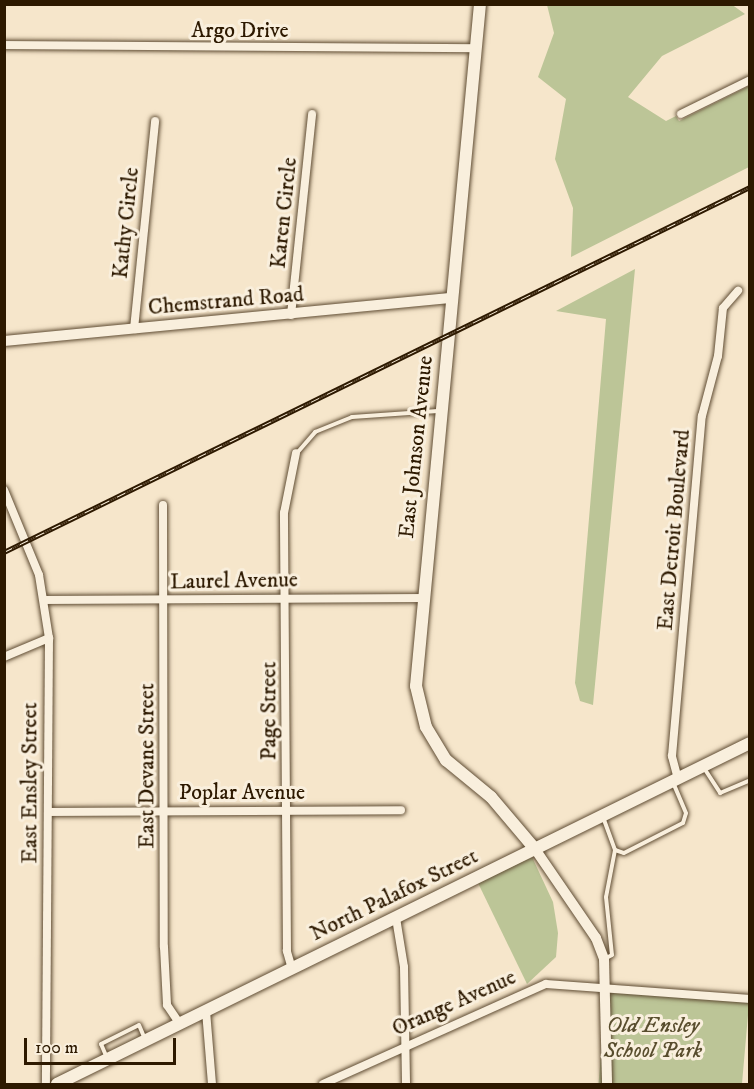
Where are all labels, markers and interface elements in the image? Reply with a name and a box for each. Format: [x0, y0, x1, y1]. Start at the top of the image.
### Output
street label: Argo Drive [191, 18, 289, 44]
street label: Karen Circle [265, 156, 303, 270]
street label: Kathy Circle [107, 166, 145, 280]
street label: Chemstrand Road [147, 281, 305, 321]
street label: East Johnson Avenue [393, 354, 439, 540]
street label: East Detroit Boulevard [652, 428, 696, 632]
street label: Laurel Avenue [170, 567, 298, 595]
street label: Page Street [256, 662, 282, 760]
street label: East Devane Street [134, 683, 160, 849]
street label: East Ensley Street [17, 702, 43, 864]
street label: Poplar Avenue [179, 780, 305, 806]
street label: North Palafox Street [306, 843, 482, 947]
street label: Orange Avenue [388, 964, 520, 1042]
park label: Old Ensley School Park [604, 1012, 702, 1064]
scale bar [27, 1026, 178, 1064]
text: 100 m [35, 1037, 78, 1059]

